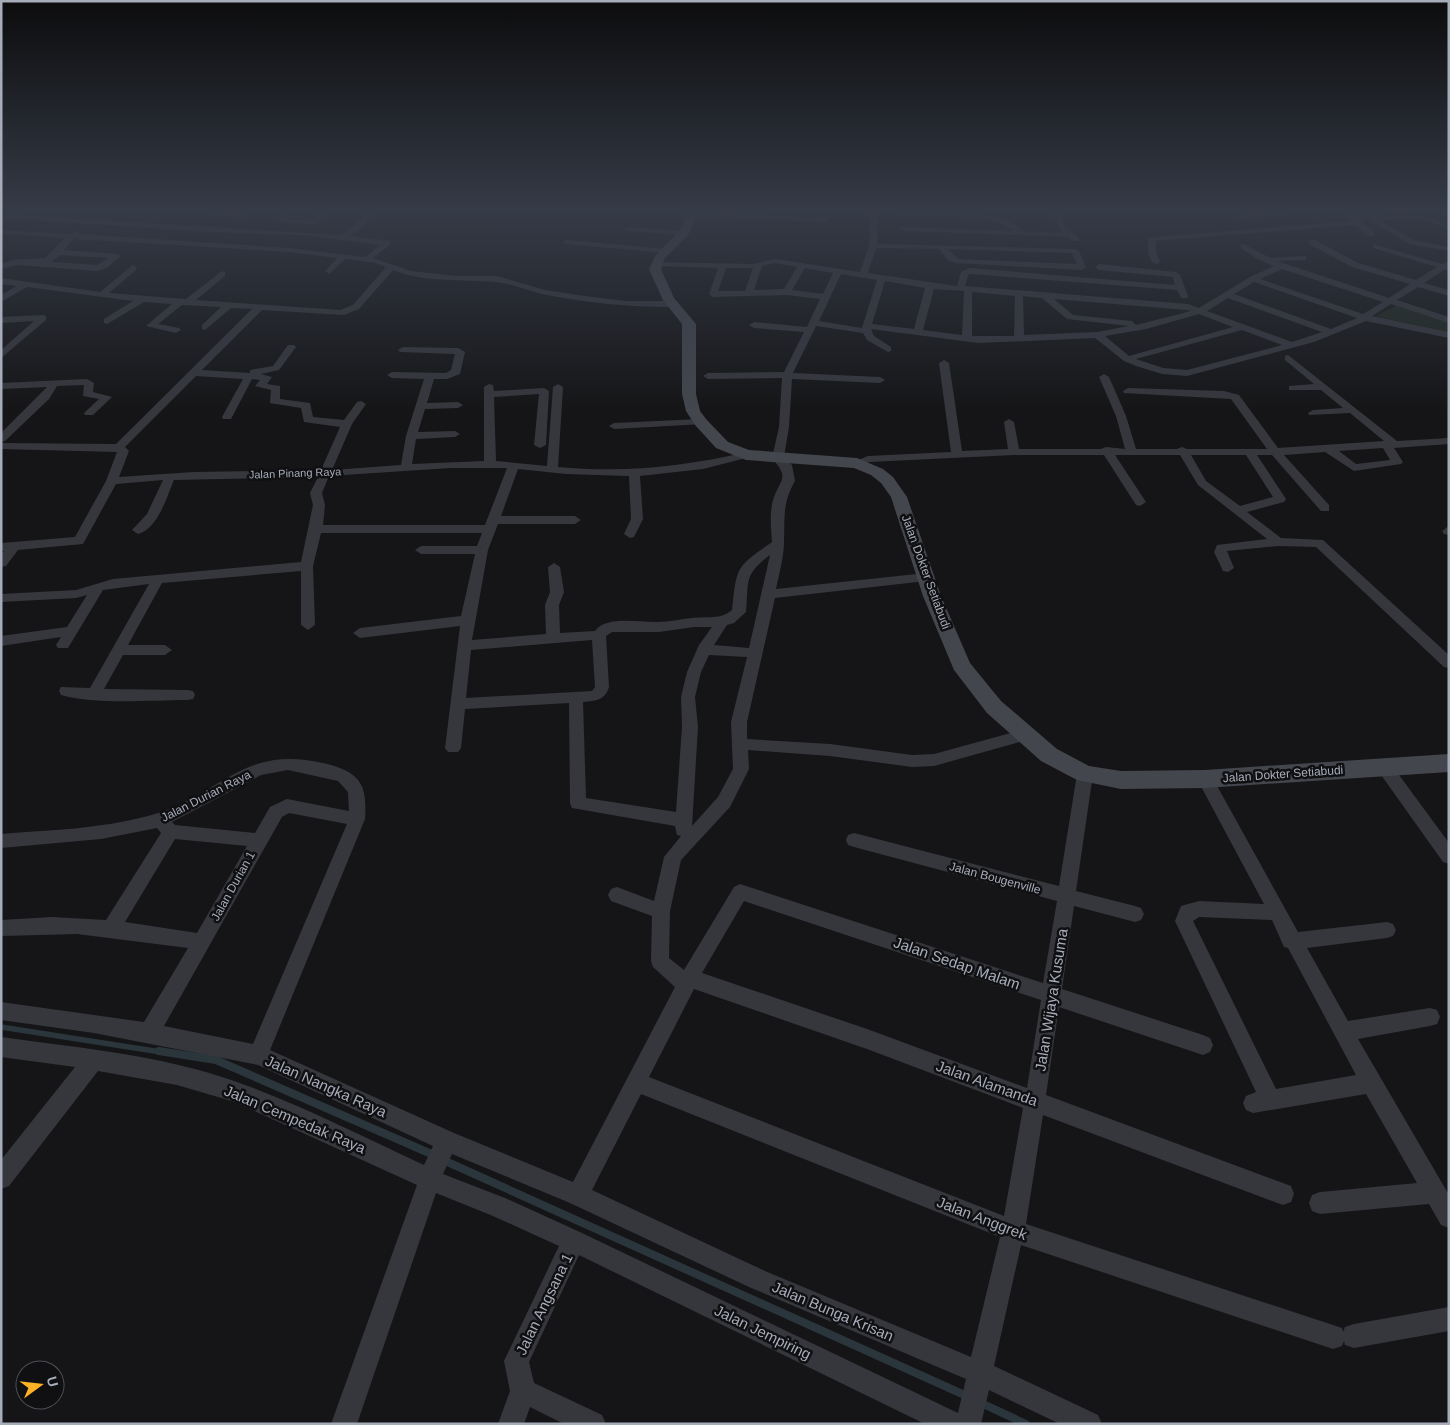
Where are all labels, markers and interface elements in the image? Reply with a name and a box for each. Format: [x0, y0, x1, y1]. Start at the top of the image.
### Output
street label: Jalan Pinang Raya [249, 465, 342, 481]
street label: Jalan Dokter Setiabudi [899, 513, 953, 631]
street label: Jalan Dokter Setiabudi [1222, 763, 1344, 785]
street label: Jalan Durian Raya [159, 767, 253, 825]
street label: Jalan Durian 1 [208, 848, 258, 923]
street label: Jalan Bougenville [948, 859, 1043, 897]
street label: Jalan Wijaya Kusuma [1031, 927, 1071, 1073]
street label: Jalan Sedap Malam [892, 933, 1022, 993]
street label: Jalan Nangka Raya [263, 1052, 390, 1121]
street label: Jalan Alamanda [934, 1057, 1041, 1109]
street label: Jalan Cempedak Raya [222, 1082, 369, 1157]
street label: Jalan Anggrek [935, 1193, 1030, 1243]
street label: Jalan Angsana 1 [512, 1250, 576, 1358]
street label: Jalan Bunga Krisan [770, 1278, 896, 1344]
street label: Jalan Jempiring [712, 1301, 814, 1363]
north arrow [15, 1360, 65, 1410]
text: U [44, 1375, 62, 1389]

